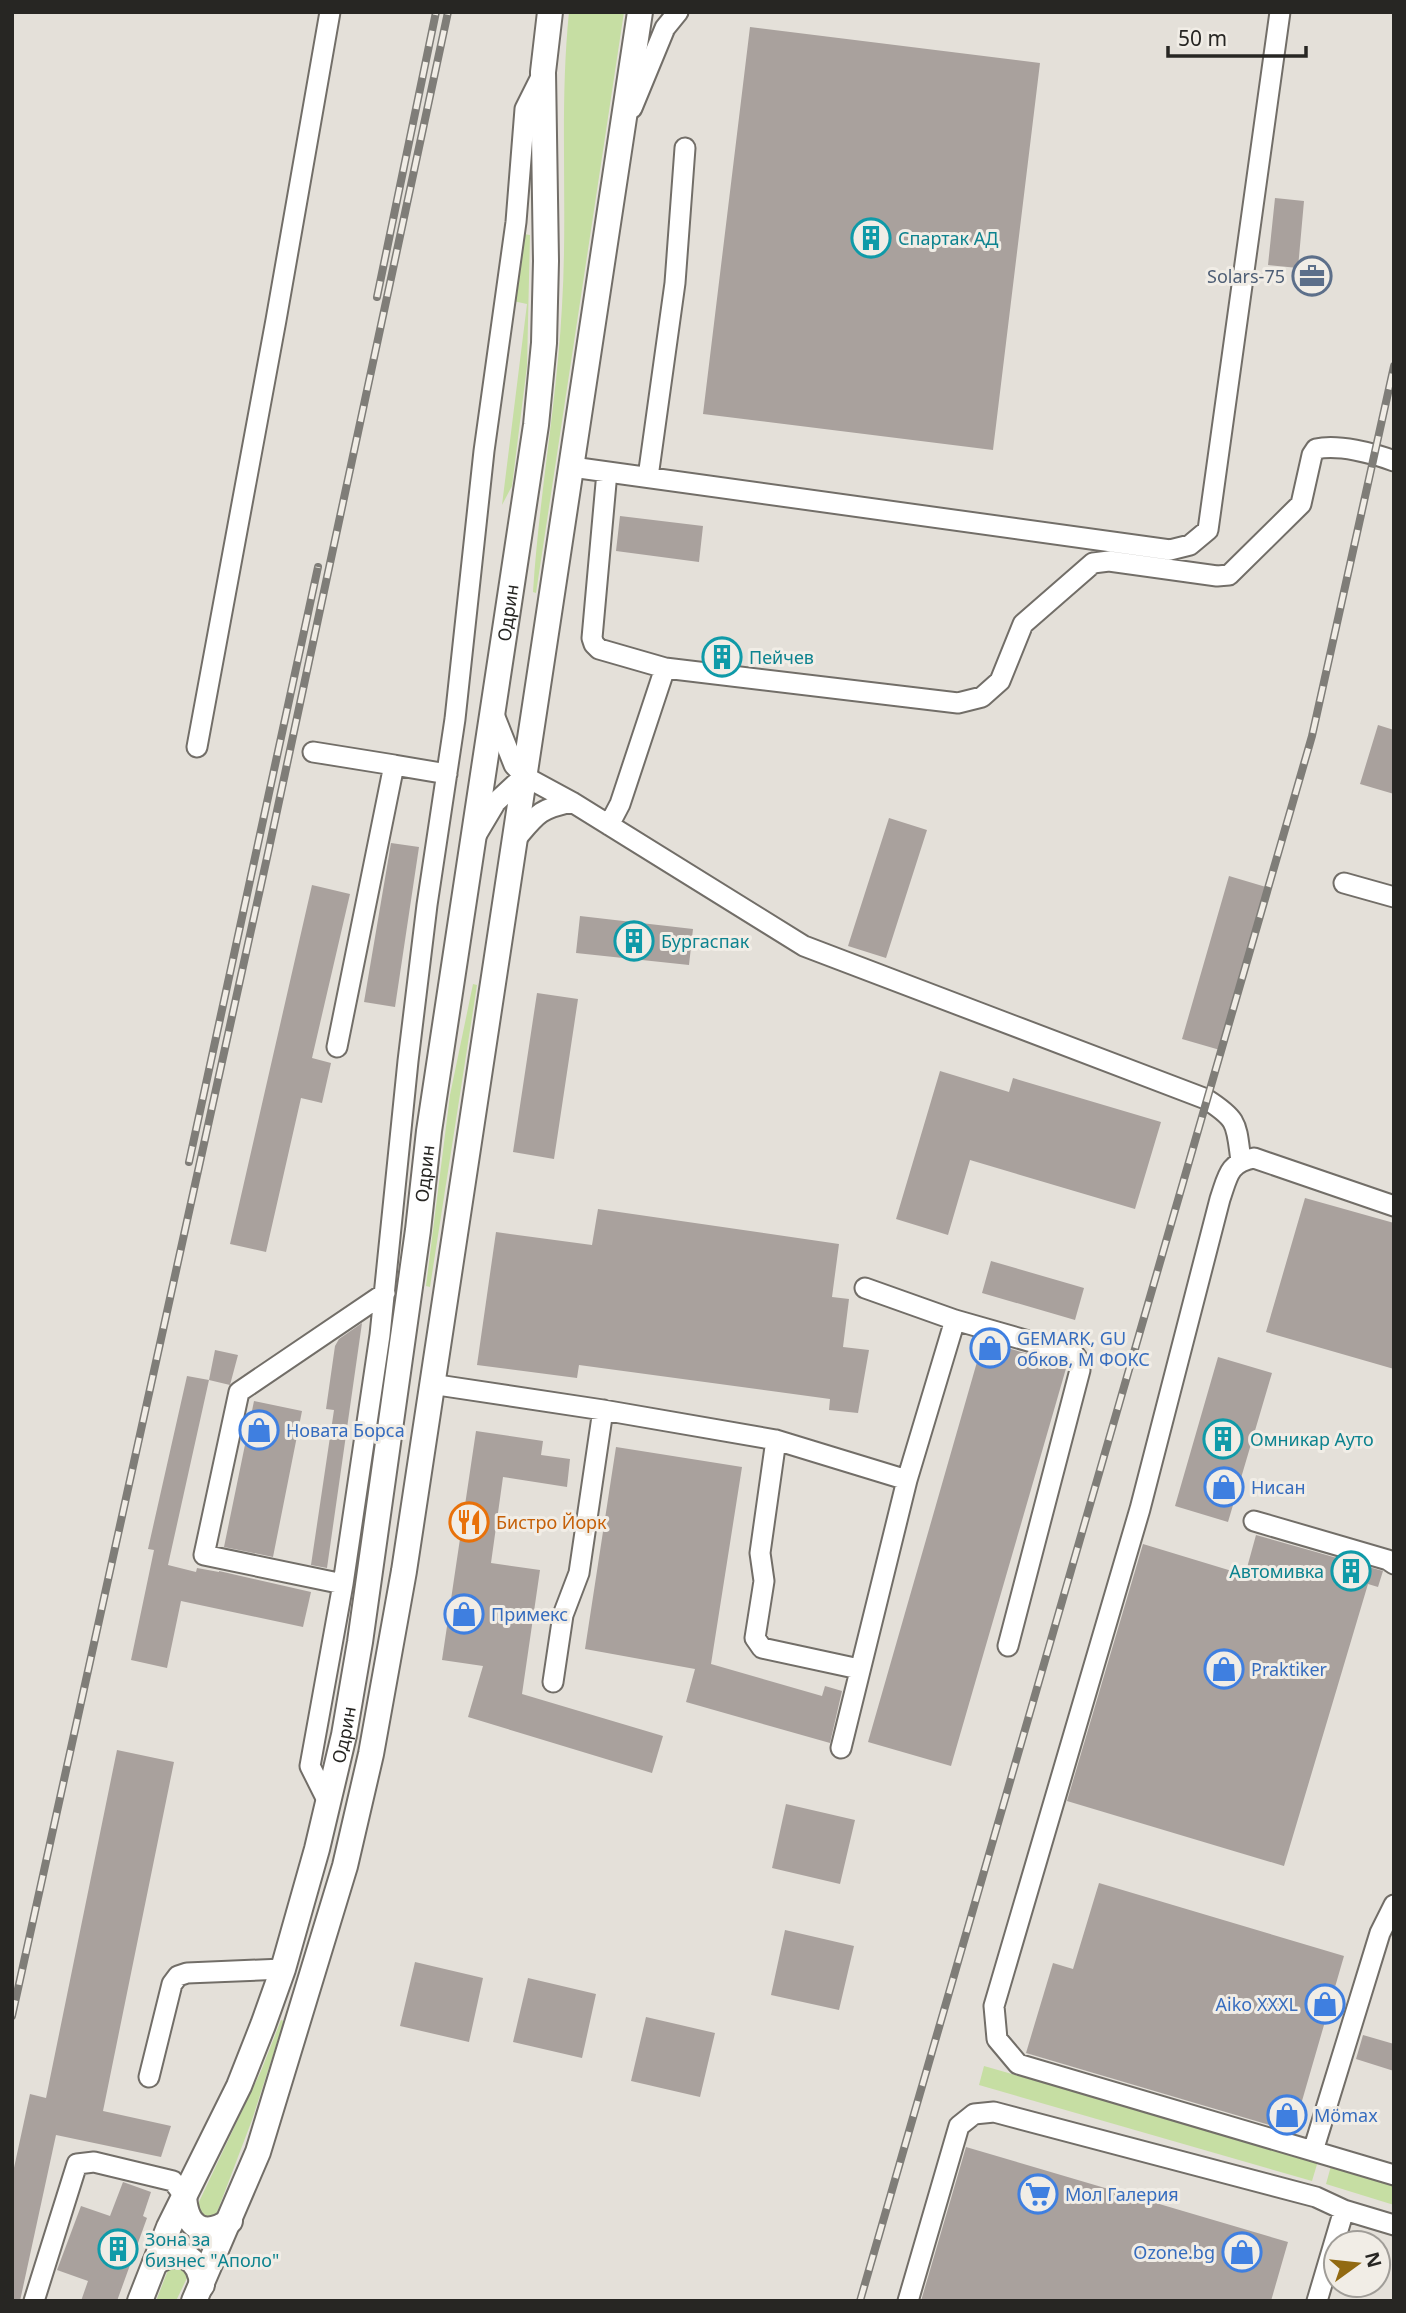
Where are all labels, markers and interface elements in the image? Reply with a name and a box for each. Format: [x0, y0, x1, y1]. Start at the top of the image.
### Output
scale bar [1168, 14, 1306, 58]
text: 50 m [1178, 24, 1227, 52]
building icon: Спартак АД [850, 217, 892, 259]
place label: Спартак АД [898, 226, 998, 250]
office icon: Solars-75 [1291, 255, 1333, 297]
place label: Solars-75 [1207, 264, 1285, 288]
street label: Одрин [491, 582, 524, 643]
building icon: Пейчев [701, 636, 743, 678]
place label: Пейчев [749, 645, 814, 669]
building icon: Бургаспак [613, 920, 655, 962]
place label: Бургаспак [661, 929, 750, 953]
street label: Одрин [409, 1144, 439, 1204]
place label: GEMARK, GU обков, М ФОКС [1017, 1326, 1150, 1371]
shop icon: GEMARK, GU обков, М ФОКС [969, 1327, 1011, 1369]
shop icon: Новата Борса [238, 1409, 280, 1451]
place label: Новата Борса [286, 1418, 405, 1442]
building icon: Омникар Ауто [1202, 1418, 1244, 1460]
place label: Омникар Ауто [1250, 1427, 1374, 1451]
shop icon: Нисан [1203, 1466, 1245, 1508]
place label: Нисан [1251, 1475, 1306, 1499]
restaurant icon: Бистро Йорк [448, 1501, 490, 1543]
place label: Бистро Йорк [496, 1510, 607, 1534]
building icon: Автомивка [1330, 1550, 1372, 1592]
place label: Автомивка [1229, 1559, 1324, 1583]
shop icon: Примекс [443, 1593, 485, 1635]
place label: Примекс [491, 1602, 568, 1626]
shop icon: Praktiker [1203, 1648, 1245, 1690]
place label: Praktiker [1251, 1657, 1328, 1681]
street label: Одрин [326, 1704, 361, 1766]
shop icon: Aiko XXXL [1304, 1983, 1346, 2025]
place label: Aiko XXXL [1216, 1992, 1298, 2016]
shop icon: Mömax [1266, 2094, 1308, 2136]
place label: Mömax [1314, 2103, 1378, 2127]
supermarket icon: Мол Галерия [1017, 2173, 1059, 2215]
place label: Мол Галерия [1065, 2182, 1179, 2206]
place label: Зона за бизнес "Aполо" [145, 2227, 279, 2272]
building icon: Зона за бизнес "Aполо" [97, 2228, 139, 2270]
north arrow [1322, 2229, 1392, 2299]
shop icon: Ozone.bg [1221, 2231, 1263, 2273]
place label: Ozone.bg [1133, 2240, 1215, 2264]
text: N [1359, 2249, 1388, 2270]

